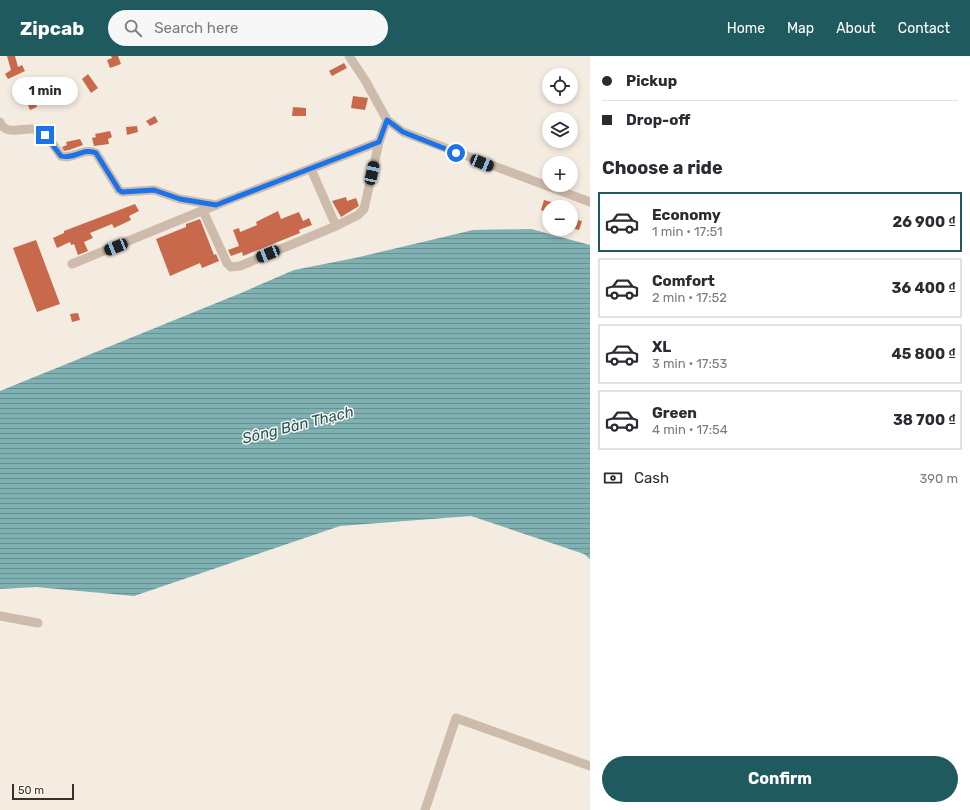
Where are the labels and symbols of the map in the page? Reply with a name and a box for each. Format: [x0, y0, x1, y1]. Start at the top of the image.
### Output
callout: 1 min [12, 77, 78, 105]
route end [36, 126, 54, 144]
route start [447, 144, 465, 162]
car [469, 153, 495, 173]
car [364, 160, 380, 186]
car [103, 237, 129, 257]
car [255, 244, 281, 264]
water label: Sông Bàn Thạch [240, 402, 356, 448]
scale bar [12, 782, 74, 801]

